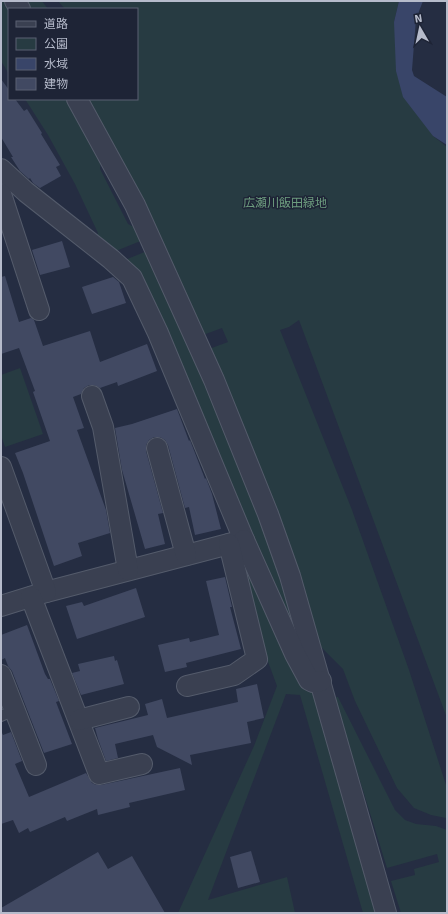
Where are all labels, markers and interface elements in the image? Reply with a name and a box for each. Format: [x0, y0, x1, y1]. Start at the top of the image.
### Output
legend [8, 8, 138, 100]
north arrow [400, 8, 440, 48]
text: N [414, 12, 423, 26]
text: 道路 [44, 17, 68, 32]
text: 公園 [44, 37, 68, 52]
text: 水域 [44, 57, 68, 72]
text: 建物 [44, 77, 68, 92]
park label: 広瀬川飯田緑地 [243, 196, 327, 211]

